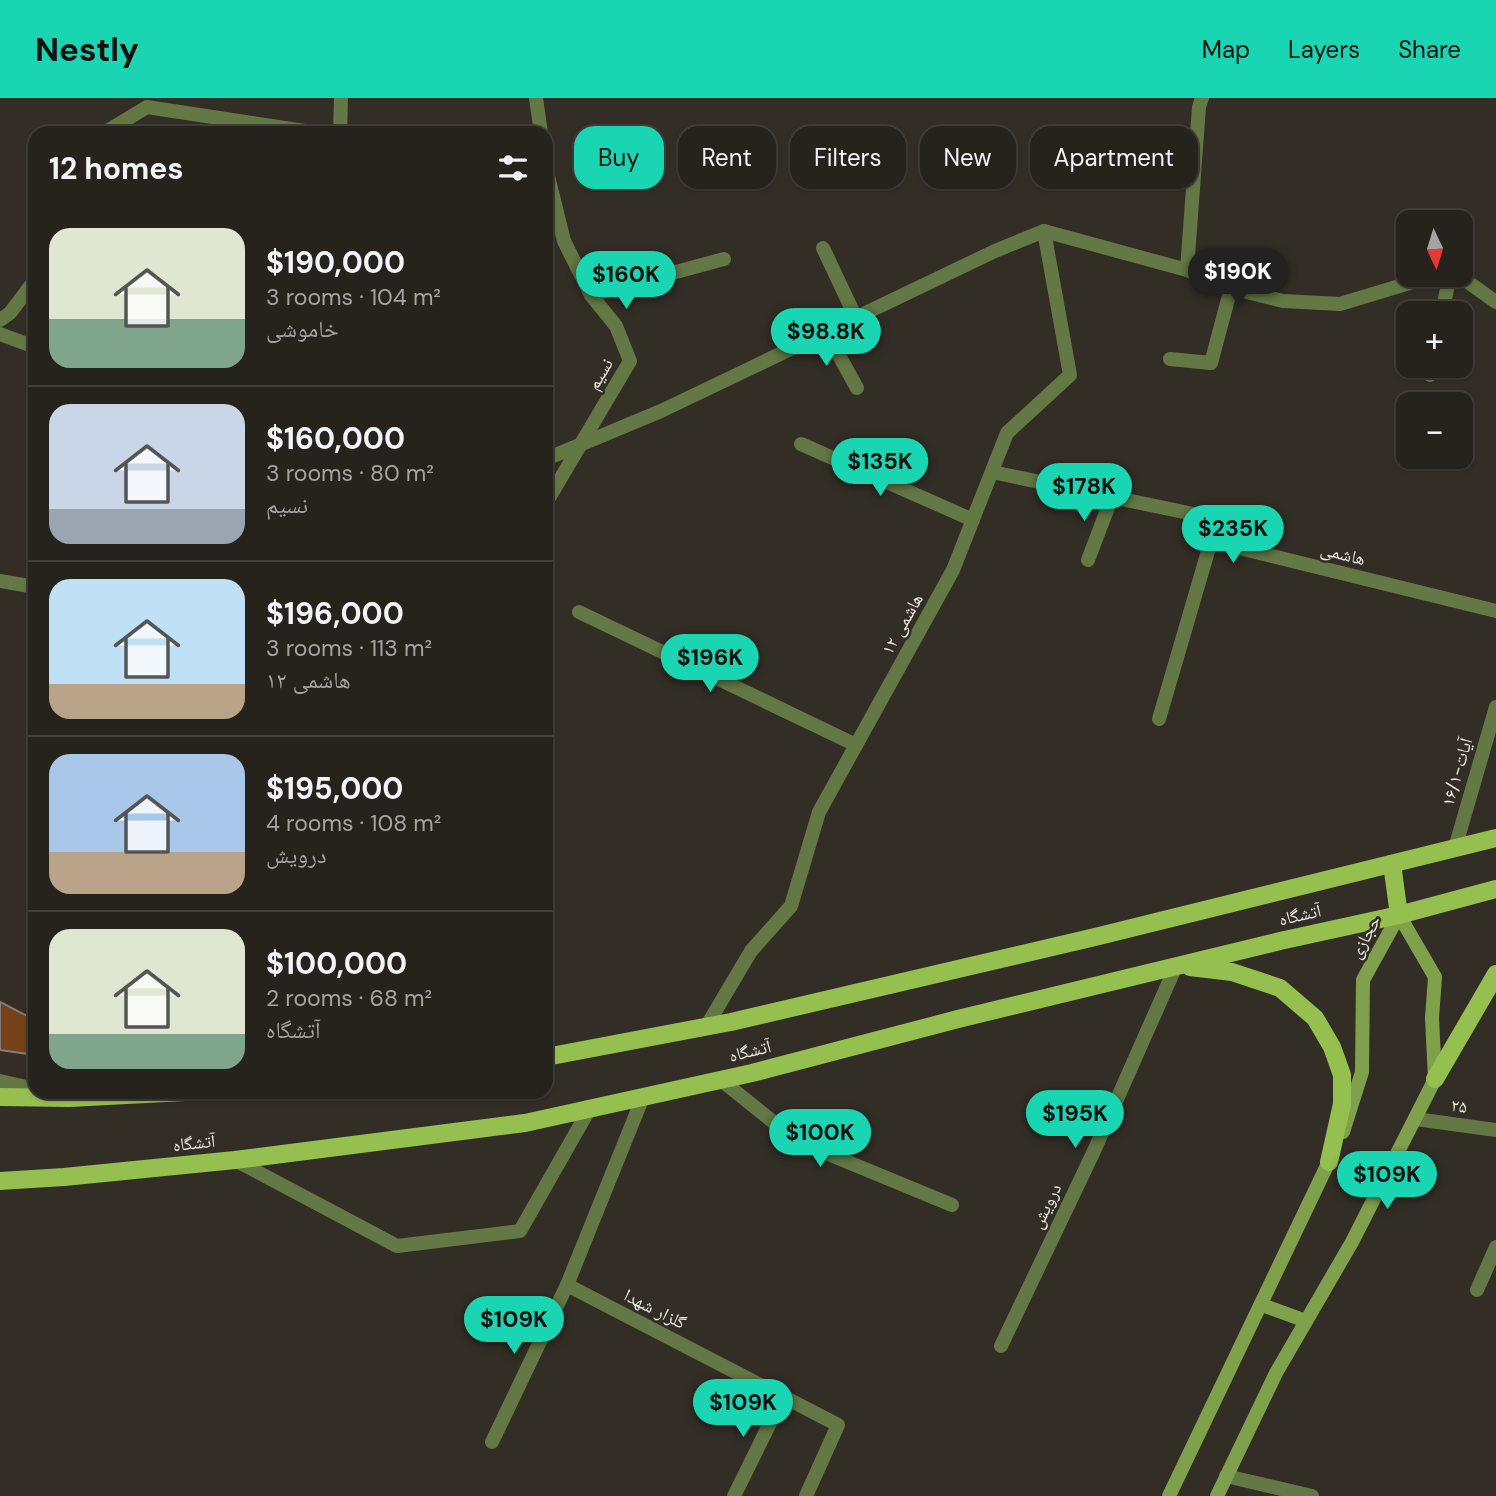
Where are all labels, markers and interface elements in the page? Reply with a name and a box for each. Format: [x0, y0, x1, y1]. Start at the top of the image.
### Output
text: Nestly [35, 28, 139, 71]
text: Map [1202, 34, 1250, 65]
text: Layers [1288, 34, 1360, 65]
text: Share [1398, 34, 1461, 65]
chip: Buy [574, 126, 664, 189]
chip: Rent [678, 126, 776, 189]
chip: Filters [790, 126, 906, 189]
chip: New [920, 126, 1016, 189]
chip: Apartment [1030, 126, 1198, 189]
text: 12 homes [49, 149, 183, 188]
icon: filters [494, 149, 532, 187]
north arrow [1396, 210, 1474, 287]
map controls [1396, 210, 1473, 469]
text: $190,000 [266, 243, 405, 282]
pin: $190K [1189, 248, 1287, 308]
pin: $160K [577, 252, 675, 311]
icon: home [105, 256, 189, 340]
text: $190K [1204, 256, 1272, 286]
text: $160K [592, 259, 660, 289]
text: 3 rooms · 104 m² [266, 282, 441, 312]
button: + [1396, 301, 1473, 378]
pin: $98.8K [769, 308, 883, 368]
text: خاموشی [266, 314, 339, 344]
text: $98.8K [787, 316, 865, 346]
street label: نسیم [581, 354, 619, 394]
button: − [1396, 392, 1473, 469]
text: $160,000 [266, 419, 405, 458]
icon: home [105, 432, 189, 516]
pin: $135K [831, 438, 929, 498]
text: $135K [847, 446, 913, 476]
text: 3 rooms · 80 m² [266, 458, 434, 488]
pin: $178K [1035, 464, 1133, 523]
text: $178K [1052, 471, 1116, 501]
text: نسیم [266, 490, 308, 520]
pin: $235K [1184, 505, 1282, 565]
text: $235K [1198, 513, 1268, 543]
street label: هاشمی [1318, 537, 1368, 571]
street label: ۱۲ هاشمی [875, 589, 929, 659]
text: $196,000 [266, 594, 404, 633]
icon: home [105, 607, 189, 691]
text: 3 rooms · 113 m² [266, 633, 432, 663]
pin: $196K [661, 634, 759, 694]
text: $196K [677, 642, 743, 672]
text: ۱۲ هاشمی [266, 665, 351, 695]
street label: ۱۶/۱-آیات [1436, 735, 1478, 809]
text: $195,000 [266, 769, 404, 808]
icon: home [105, 782, 189, 866]
text: 4 rooms · 108 m² [266, 808, 441, 838]
text: درویش [266, 840, 326, 870]
street label: آتشگاه [1277, 898, 1324, 931]
street label: حجازی [1343, 911, 1387, 963]
text: $100,000 [266, 944, 407, 983]
icon: home [105, 957, 189, 1041]
text: 2 rooms · 68 m² [266, 983, 432, 1013]
text: آتشگاه [266, 1015, 320, 1045]
street label: آتشگاه [726, 1034, 774, 1068]
pin: $195K [1026, 1090, 1124, 1150]
street label: ۲۵ [1449, 1093, 1469, 1119]
text: $195K [1042, 1098, 1108, 1128]
pin: $100K [771, 1110, 869, 1169]
text: $100K [785, 1117, 855, 1147]
street label: آتشگاه [172, 1129, 217, 1157]
pin: $109K [1338, 1152, 1436, 1211]
text: $109K [1353, 1159, 1421, 1189]
street label: درویش [1025, 1179, 1067, 1233]
street label: گلزار شهدا [620, 1283, 691, 1335]
pin: $109K [465, 1296, 563, 1356]
text: $109K [480, 1304, 548, 1334]
pin: $109K [694, 1380, 792, 1439]
text: $109K [709, 1387, 777, 1417]

